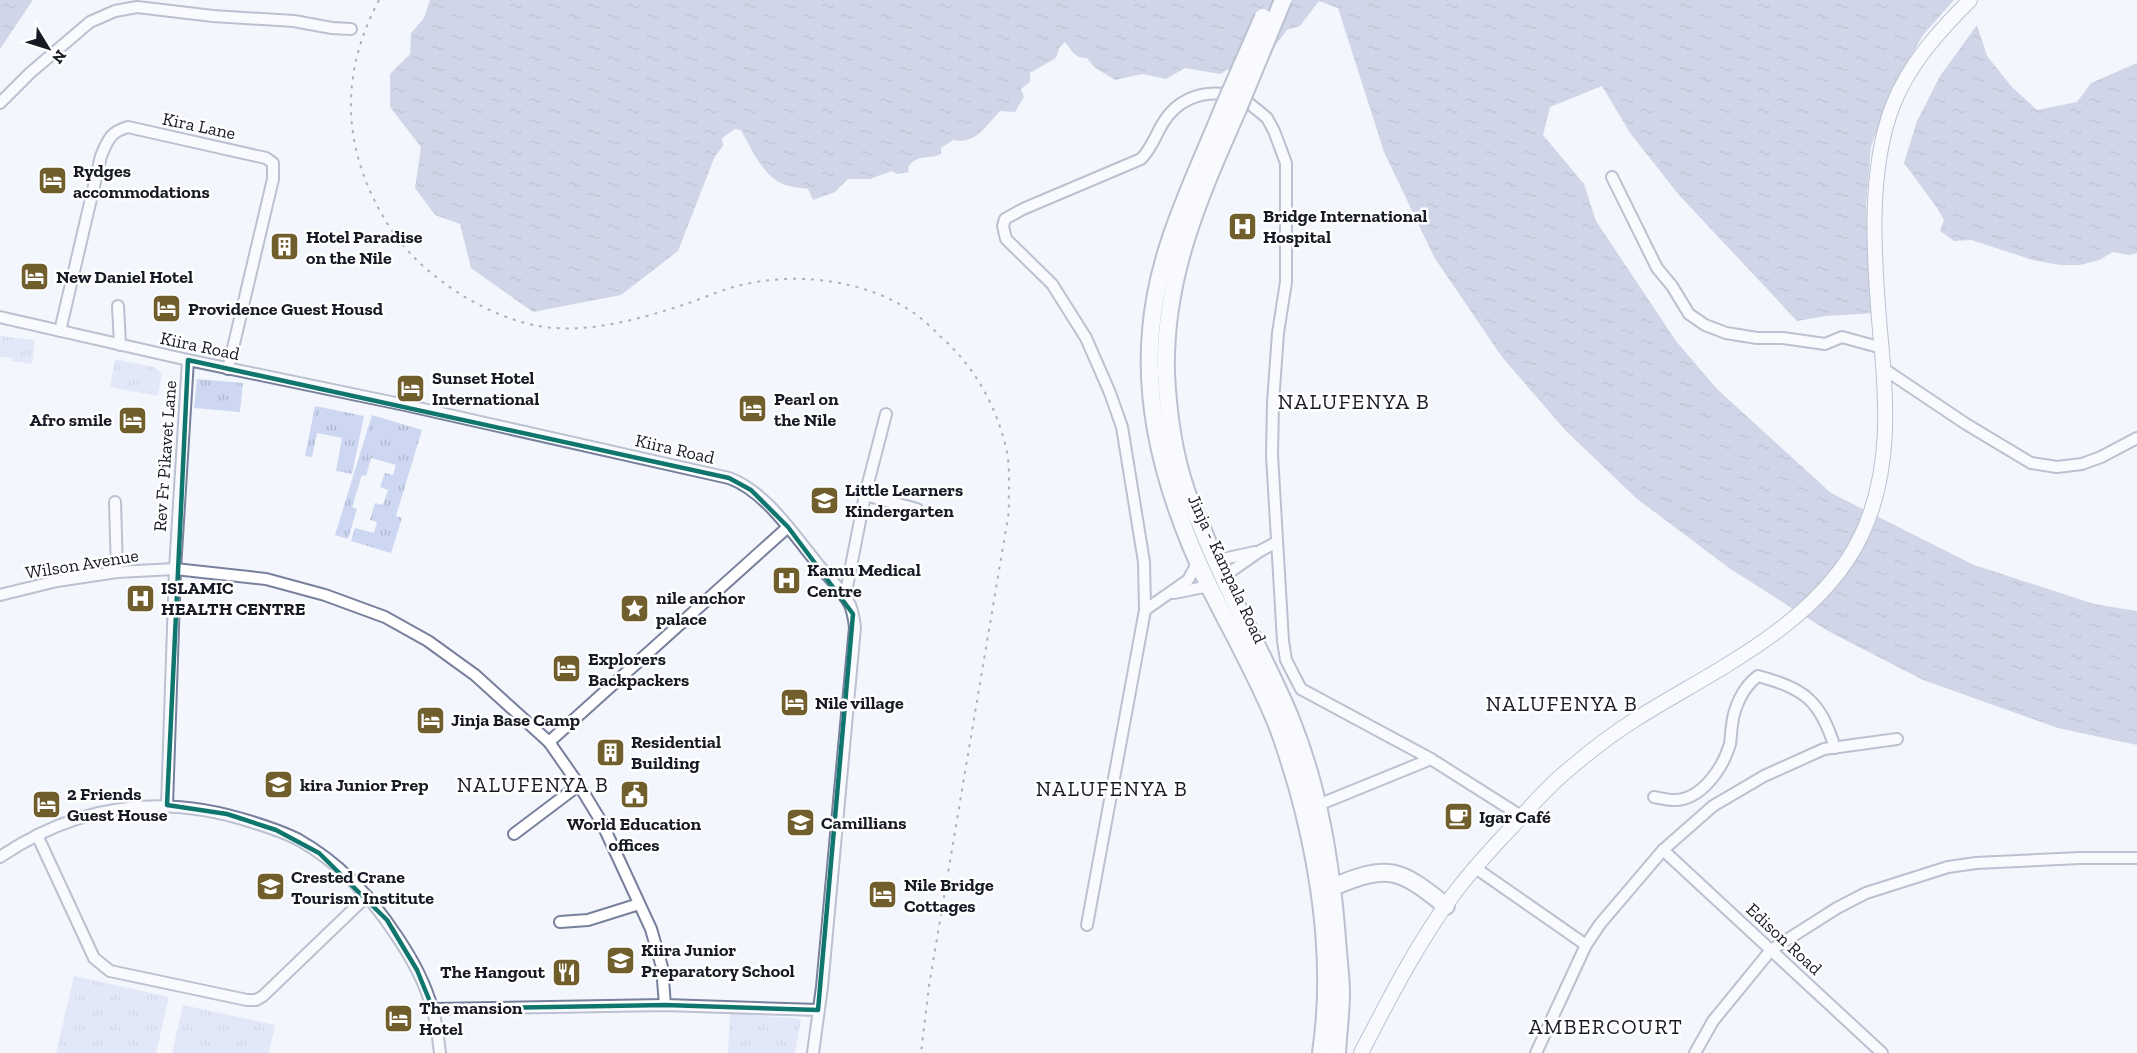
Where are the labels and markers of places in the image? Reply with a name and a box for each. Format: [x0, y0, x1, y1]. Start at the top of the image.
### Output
place label: Rydges accommodations [73, 160, 210, 203]
hotel icon: Rydges accommodations [36, 165, 68, 197]
place label: Bridge International Hospital [1263, 205, 1427, 248]
hospital icon: Bridge International Hospital [1226, 210, 1258, 242]
place label: Hotel Paradise on the Nile [306, 226, 423, 269]
building icon: Hotel Paradise on the Nile [269, 231, 301, 263]
hotel icon: New Daniel Hotel [19, 261, 51, 293]
place label: New Daniel Hotel [56, 266, 193, 288]
hotel icon: Providence Guest Housd [151, 293, 183, 325]
place label: Providence Guest Housd [188, 298, 384, 320]
place label: Sunset Hotel International [432, 367, 539, 410]
hotel icon: Sunset Hotel International [395, 372, 427, 404]
place label: Pearl on the Nile [774, 388, 839, 431]
hotel icon: Pearl on the Nile [737, 393, 769, 425]
hotel icon: Afro smile [117, 404, 149, 436]
place label: Afro smile [30, 409, 112, 431]
place label: Little Learners Kindergarten [845, 479, 963, 522]
school or university icon: Little Learners Kindergarten [808, 484, 840, 516]
place label: Kamu Medical Centre [807, 559, 921, 602]
hospital icon: Kamu Medical Centre [770, 564, 802, 596]
place label: ISLAMIC HEALTH CENTRE [161, 577, 306, 620]
hospital icon: ISLAMIC HEALTH CENTRE [124, 582, 156, 614]
place label: nile anchor palace [656, 587, 745, 630]
place icon: nile anchor palace [619, 592, 651, 624]
place label: Explorers Backpackers [588, 648, 689, 691]
hotel icon: Explorers Backpackers [551, 653, 583, 685]
hotel icon: Nile village [778, 687, 810, 719]
place label: Nile village [815, 692, 904, 714]
hotel icon: Jinja Base Camp [414, 704, 446, 736]
place label: Jinja Base Camp [451, 709, 580, 731]
place label: Residential Building [631, 731, 721, 774]
building icon: Residential Building [594, 736, 626, 768]
school or university icon: kira Junior Prep [263, 769, 295, 801]
place label: kira Junior Prep [300, 774, 429, 796]
public building icon: World Education offices [618, 779, 650, 811]
place label: 2 Friends Guest House [67, 783, 168, 826]
hotel icon: 2 Friends Guest House [30, 788, 62, 820]
cafe icon: Igar Café [1442, 801, 1474, 833]
place label: Igar Café [1479, 806, 1551, 828]
school or university icon: Camillians [784, 807, 816, 839]
place label: Camillians [821, 812, 907, 834]
place label: World Education offices [567, 813, 702, 856]
place label: Crested Crane Tourism Institute [291, 866, 434, 909]
school or university icon: Crested Crane Tourism Institute [254, 871, 286, 903]
place label: Nile Bridge Cottages [904, 874, 994, 917]
hotel icon: Nile Bridge Cottages [867, 879, 899, 911]
place label: Kiira Junior Preparatory School [641, 939, 795, 982]
school or university icon: Kiira Junior Preparatory School [604, 944, 636, 976]
restaurant icon: The Hangout [550, 956, 582, 988]
place label: The Hangout [440, 961, 546, 983]
place label: The mansion Hotel [419, 997, 523, 1040]
hotel icon: The mansion Hotel [382, 1002, 414, 1034]

